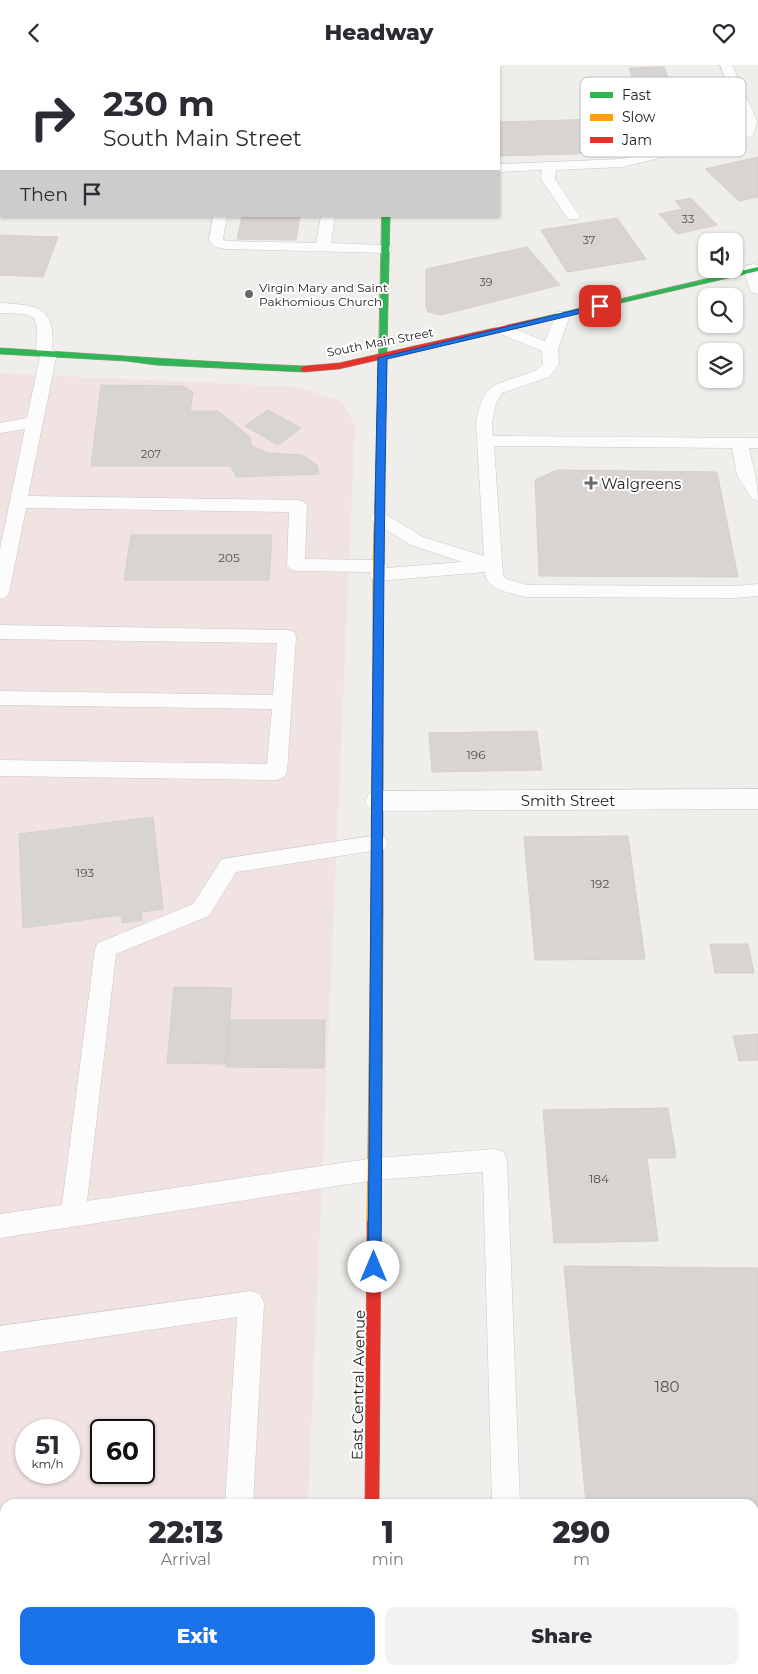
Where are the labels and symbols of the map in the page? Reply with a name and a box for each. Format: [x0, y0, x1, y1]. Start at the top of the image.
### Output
legend [580, 77, 746, 157]
text: Fast [622, 86, 652, 104]
text: Slow [622, 108, 656, 126]
text: Jam [621, 131, 652, 149]
house number: 33 [682, 212, 694, 226]
house number: 37 [583, 233, 595, 247]
house number: 39 [480, 275, 493, 289]
place label: Virgin Mary and Saint Pakhomious Church [259, 280, 388, 309]
pin [579, 285, 621, 327]
marker: Virgin Mary and Saint Pakhomious Church [243, 288, 255, 300]
street label: South Main Street [325, 324, 435, 360]
house number: 207 [141, 447, 161, 461]
place label: Walgreens [601, 474, 681, 493]
marker: Walgreens [585, 477, 597, 489]
house number: 205 [218, 550, 240, 565]
house number: 196 [467, 747, 485, 762]
street label: Smith Street [521, 791, 615, 810]
house number: 193 [76, 865, 94, 880]
house number: 192 [591, 876, 609, 891]
house number: 184 [589, 1171, 609, 1186]
position arrow [347, 1240, 399, 1292]
street label: East Central Avenue [347, 1310, 369, 1460]
house number: 180 [655, 1377, 680, 1396]
speed limit sign: 60 [90, 1419, 155, 1484]

